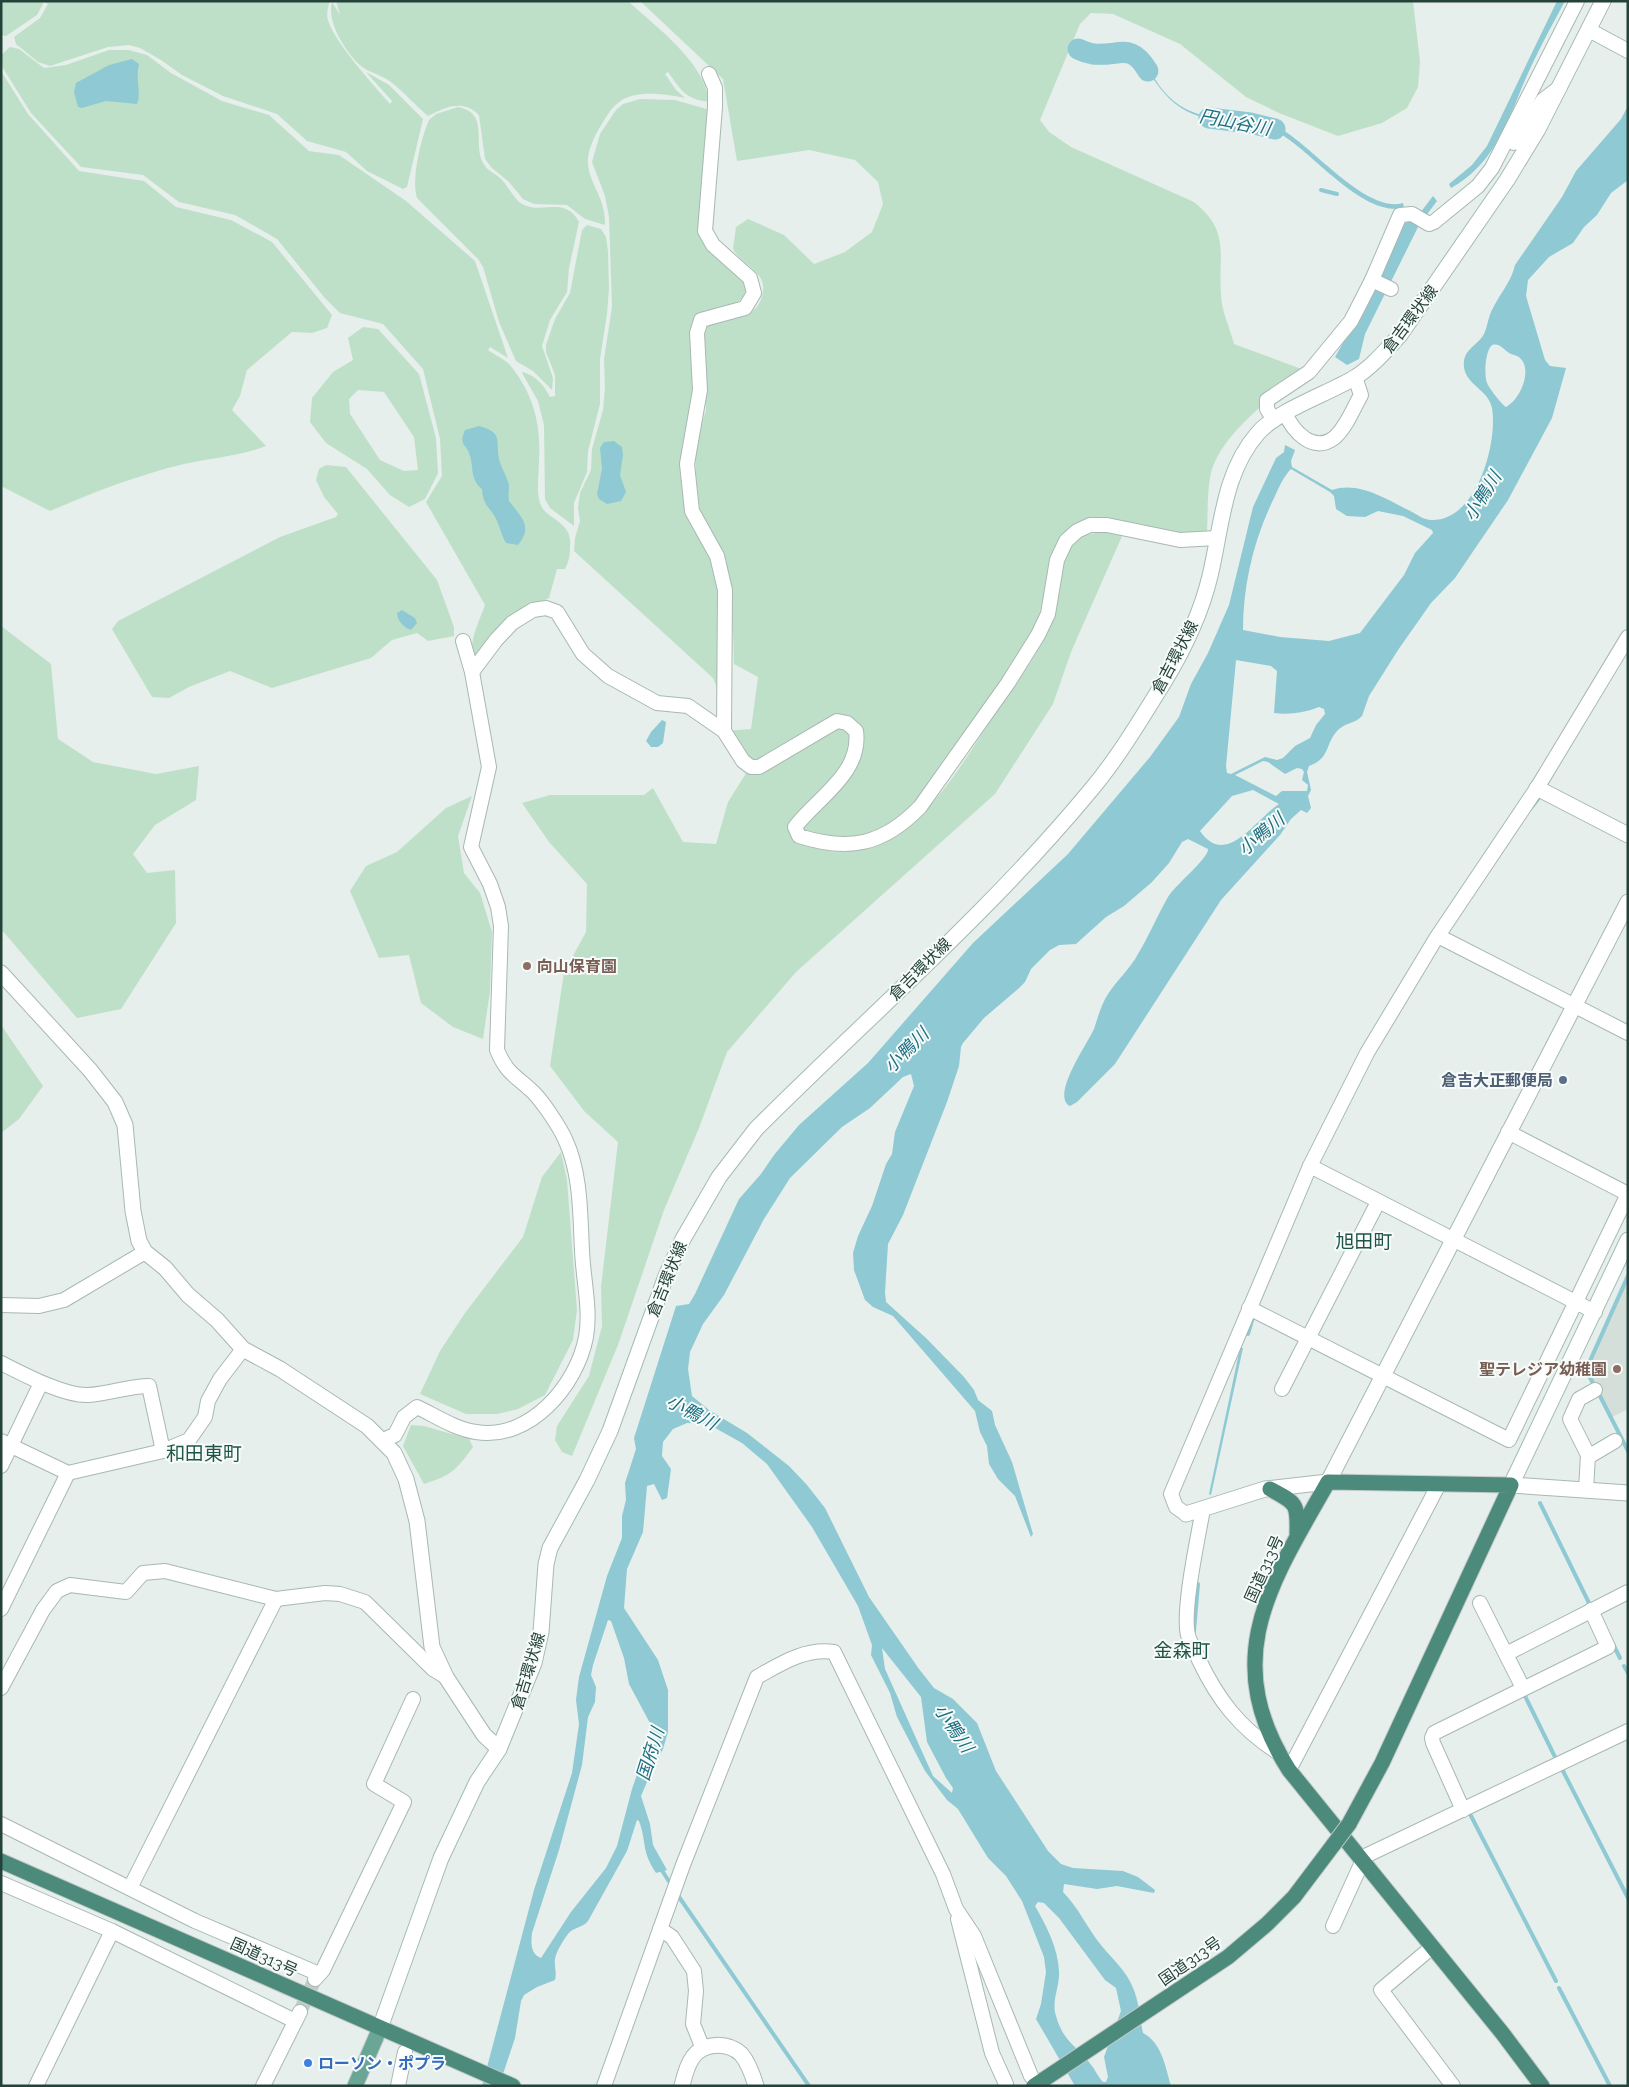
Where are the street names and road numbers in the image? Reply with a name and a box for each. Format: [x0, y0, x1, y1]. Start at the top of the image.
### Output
street label: 倉吉環状線 [1378, 281, 1442, 357]
street label: 倉吉環状線 [1148, 617, 1202, 697]
street label: 倉吉環状線 [885, 934, 955, 1004]
street label: 倉吉環状線 [643, 1238, 691, 1320]
street label: 国道313号 [1241, 1532, 1287, 1606]
street label: 倉吉環状線 [507, 1630, 549, 1712]
street label: 国道313号 [1155, 1933, 1225, 1989]
street label: 国道313号 [227, 1934, 301, 1980]

